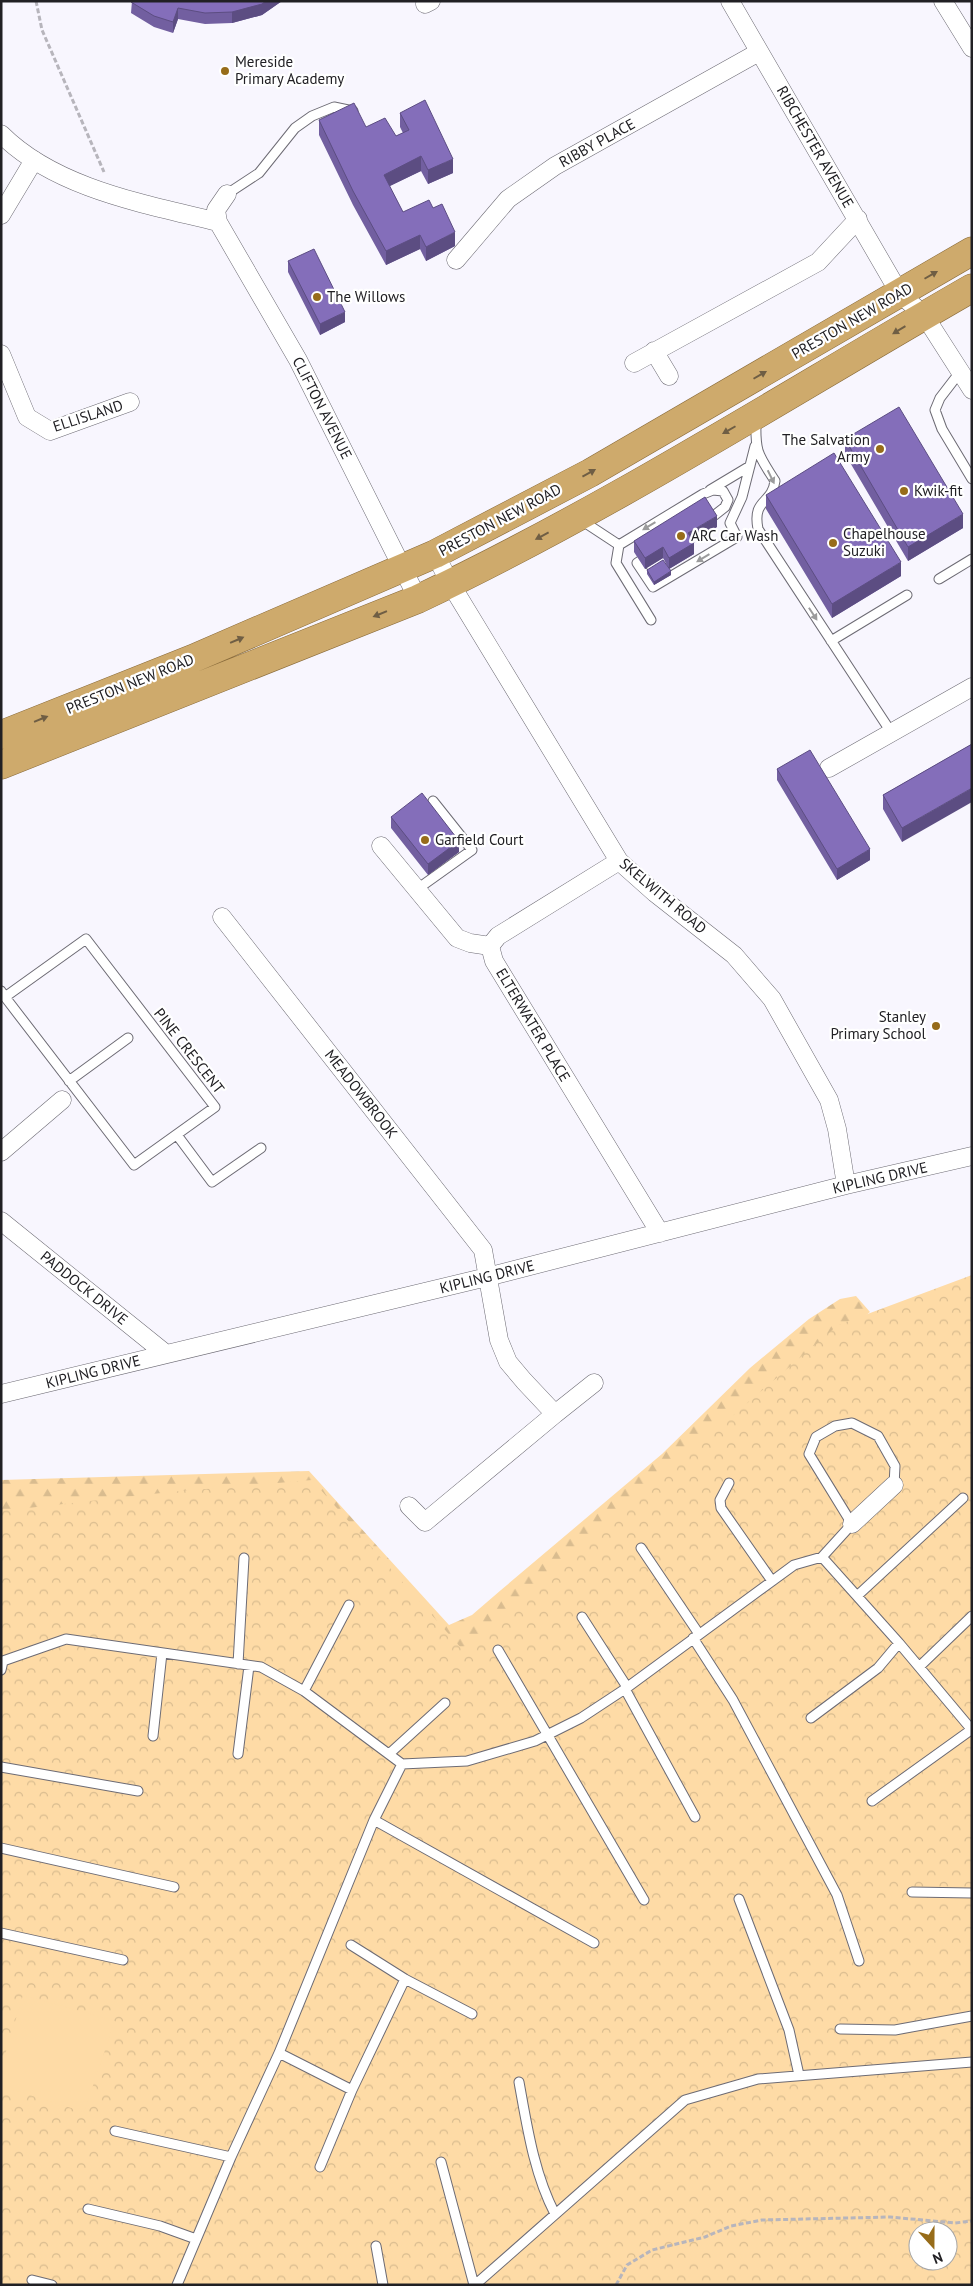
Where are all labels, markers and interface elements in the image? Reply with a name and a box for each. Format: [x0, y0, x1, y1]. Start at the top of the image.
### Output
place label: Mereside Primary Academy [235, 52, 344, 88]
marker: Mereside Primary Academy [219, 65, 231, 77]
street label: RIBCHESTER AVENUE [773, 82, 858, 211]
street label: RIBBY PLACE [555, 114, 638, 171]
one-way arrow [924, 271, 937, 280]
street label: PRESTON NEW ROAD [788, 278, 915, 363]
place label: The Willows [327, 287, 405, 306]
marker: The Willows [311, 291, 323, 303]
one-way arrow [892, 326, 907, 334]
street label: CLIFTON AVENUE [288, 353, 356, 462]
one-way arrow [753, 370, 766, 379]
street label: ELLISLAND [50, 395, 125, 436]
one-way arrow [722, 425, 736, 434]
place label: The Salvation Army [782, 430, 870, 466]
marker: The Salvation Army [874, 443, 886, 455]
one-way arrow [581, 469, 596, 477]
one-way arrow [767, 469, 775, 484]
street label: PRESTON NEW ROAD [435, 479, 564, 560]
place label: Kwik-fit [914, 481, 962, 500]
marker: Kwik-fit [898, 485, 910, 497]
one-way arrow [643, 522, 656, 531]
place label: Chapelhouse Suzuki [843, 524, 926, 560]
place label: ARC Car Wash [691, 526, 778, 545]
marker: ARC Car Wash [675, 530, 687, 542]
one-way arrow [535, 532, 549, 540]
marker: Chapelhouse Suzuki [827, 537, 839, 549]
one-way arrow [696, 553, 709, 562]
one-way arrow [809, 607, 818, 621]
one-way arrow [372, 610, 387, 618]
one-way arrow [230, 636, 244, 644]
street label: PRESTON NEW ROAD [63, 649, 197, 718]
one-way arrow [34, 715, 49, 723]
place label: Garfield Court [435, 830, 524, 849]
marker: Garfield Court [419, 834, 431, 846]
street label: SKELWITH ROAD [616, 854, 711, 938]
street label: ELTERWATER PLACE [492, 965, 575, 1085]
street label: PINE CRESCENT [150, 1004, 229, 1098]
place label: Stanley Primary School [830, 1007, 927, 1043]
marker: Stanley Primary School [930, 1020, 942, 1032]
street label: MEADOWBROOK [321, 1045, 402, 1142]
street label: KIPLING DRIVE [831, 1157, 929, 1198]
street label: PADDOCK DRIVE [37, 1247, 132, 1329]
street label: KIPLING DRIVE [438, 1256, 536, 1297]
street label: KIPLING DRIVE [44, 1351, 142, 1392]
north arrow [908, 2221, 958, 2271]
text: N [930, 2248, 945, 2268]

